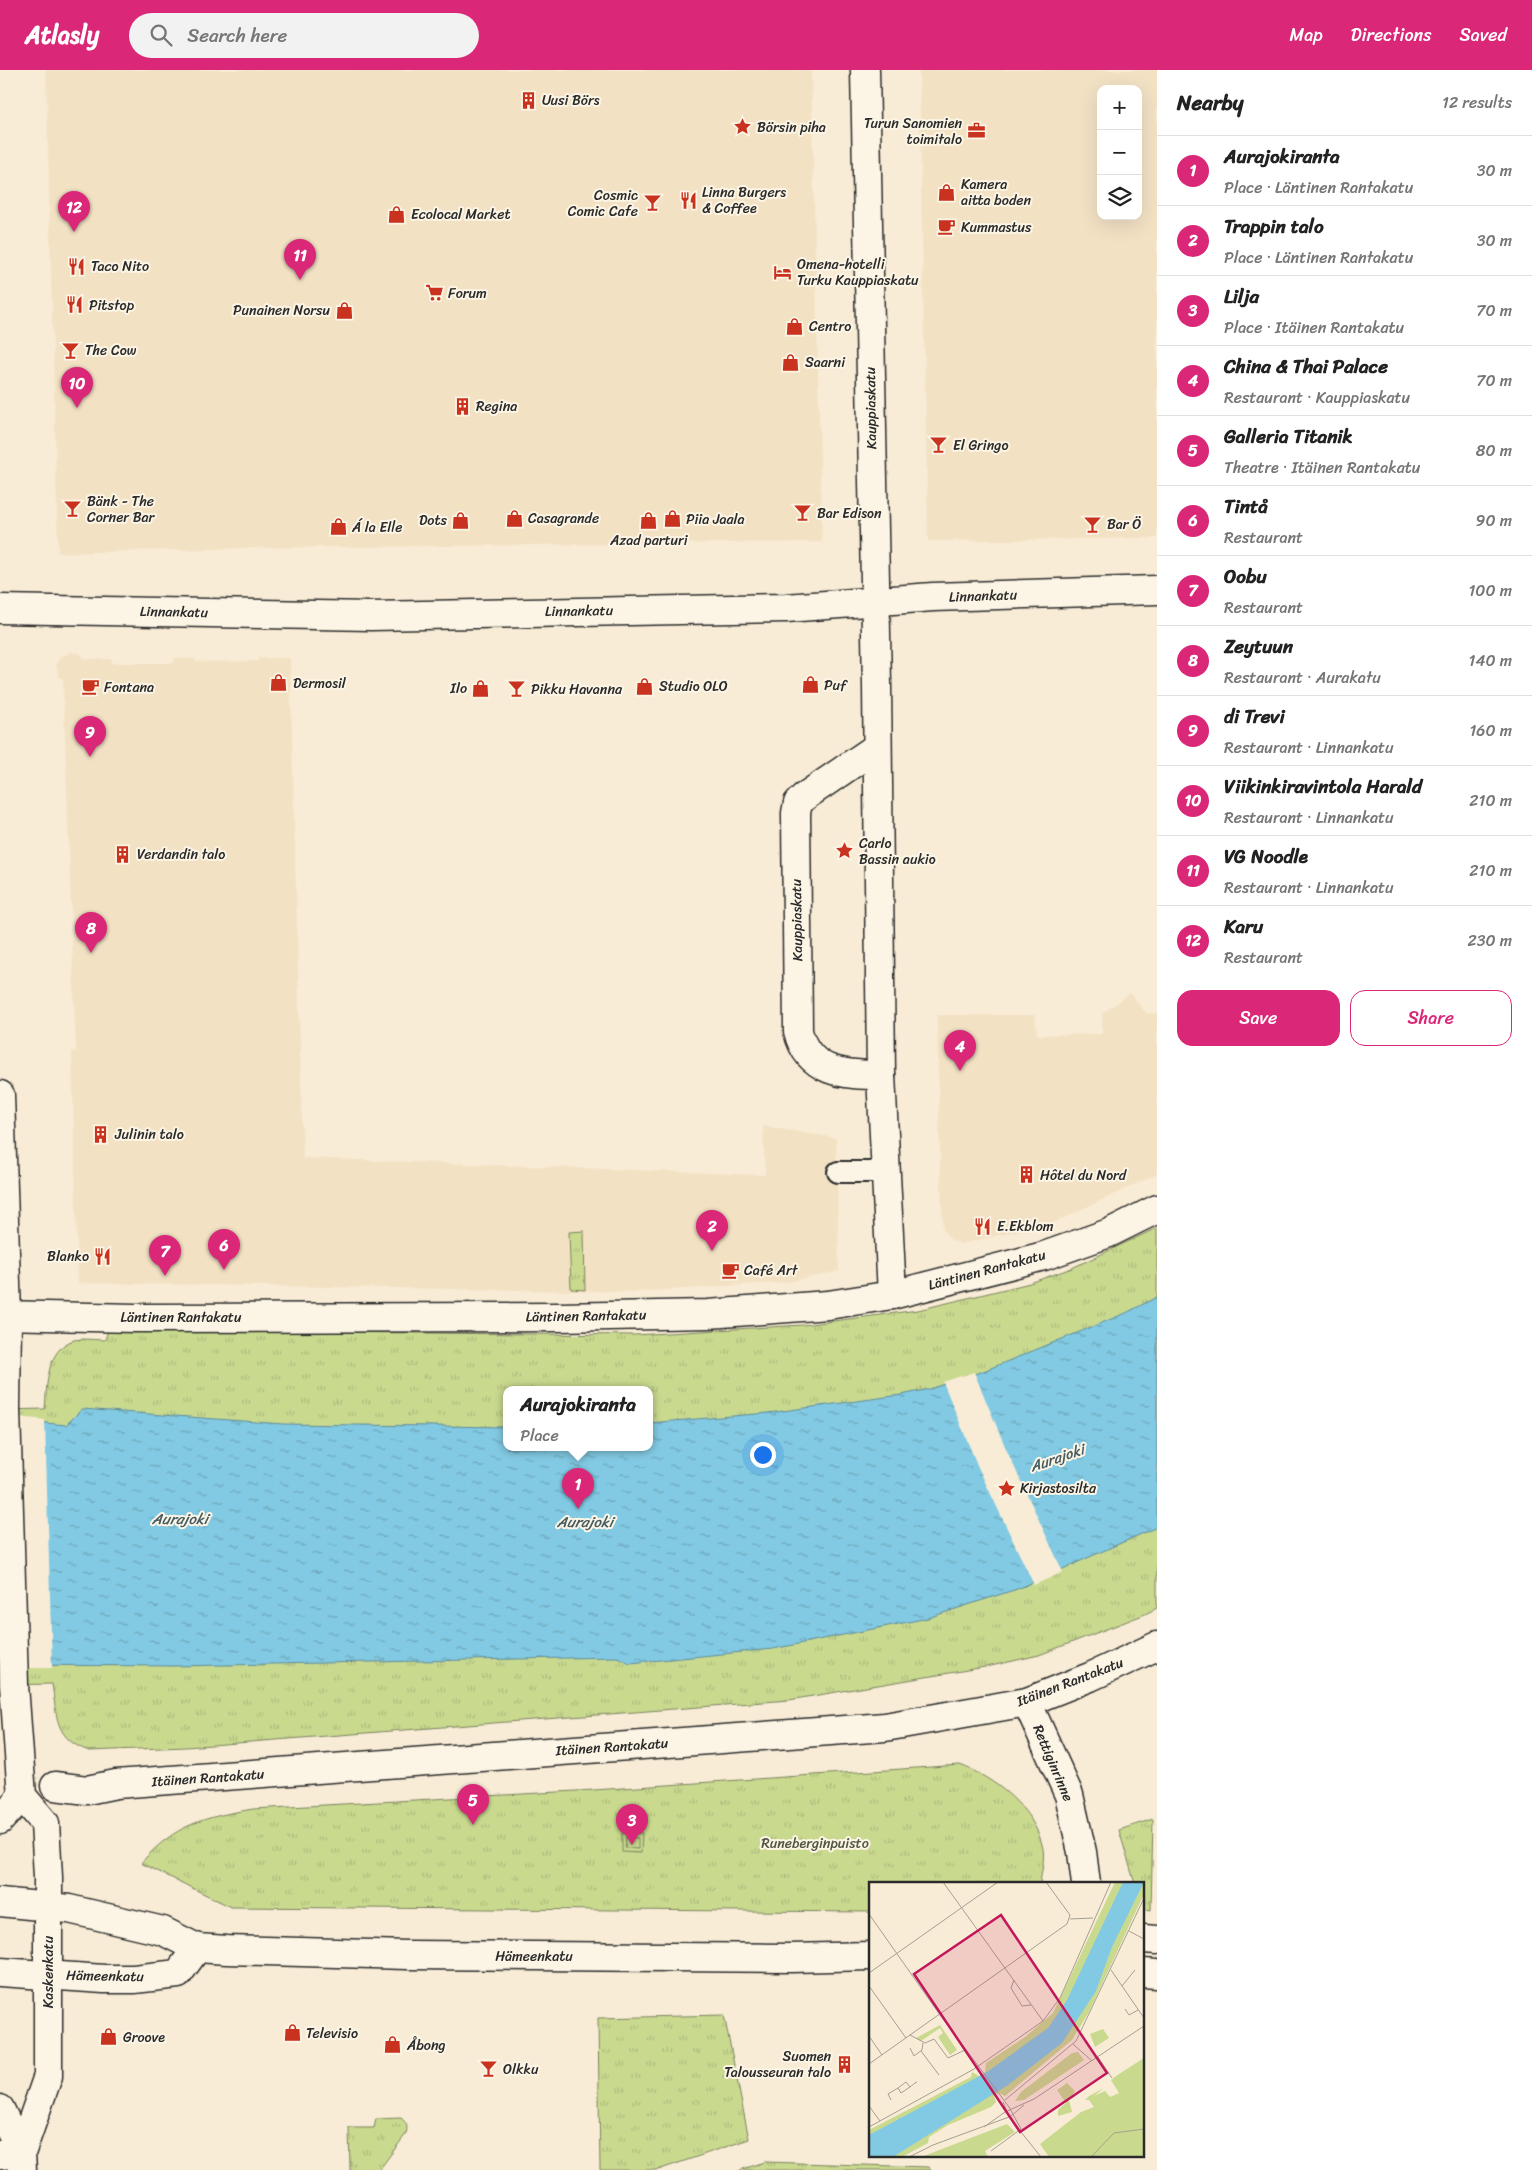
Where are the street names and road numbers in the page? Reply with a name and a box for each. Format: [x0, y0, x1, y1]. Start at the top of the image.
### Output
street label: Kauppiaskatu [858, 366, 884, 449]
street label: Linnankatu [949, 582, 1018, 610]
street label: Linnankatu [545, 598, 614, 624]
street label: Linnankatu [140, 599, 209, 625]
street label: Kauppiaskatu [784, 878, 810, 961]
street label: Läntinen Rantakatu [925, 1242, 1049, 1298]
street label: Läntinen Rantakatu [525, 1302, 647, 1330]
street label: Läntinen Rantakatu [121, 1305, 242, 1330]
street label: Itäinen Rantakatu [1012, 1650, 1128, 1714]
street label: Rettiginrinne [1026, 1721, 1080, 1805]
street label: Itäinen Rantakatu [554, 1731, 670, 1763]
street label: Itäinen Rantakatu [150, 1762, 266, 1794]
street label: Kaskenkatu [36, 1935, 61, 2008]
street label: Hämeenkatu [495, 1944, 573, 1969]
street label: Hämeenkatu [66, 1963, 145, 1989]

